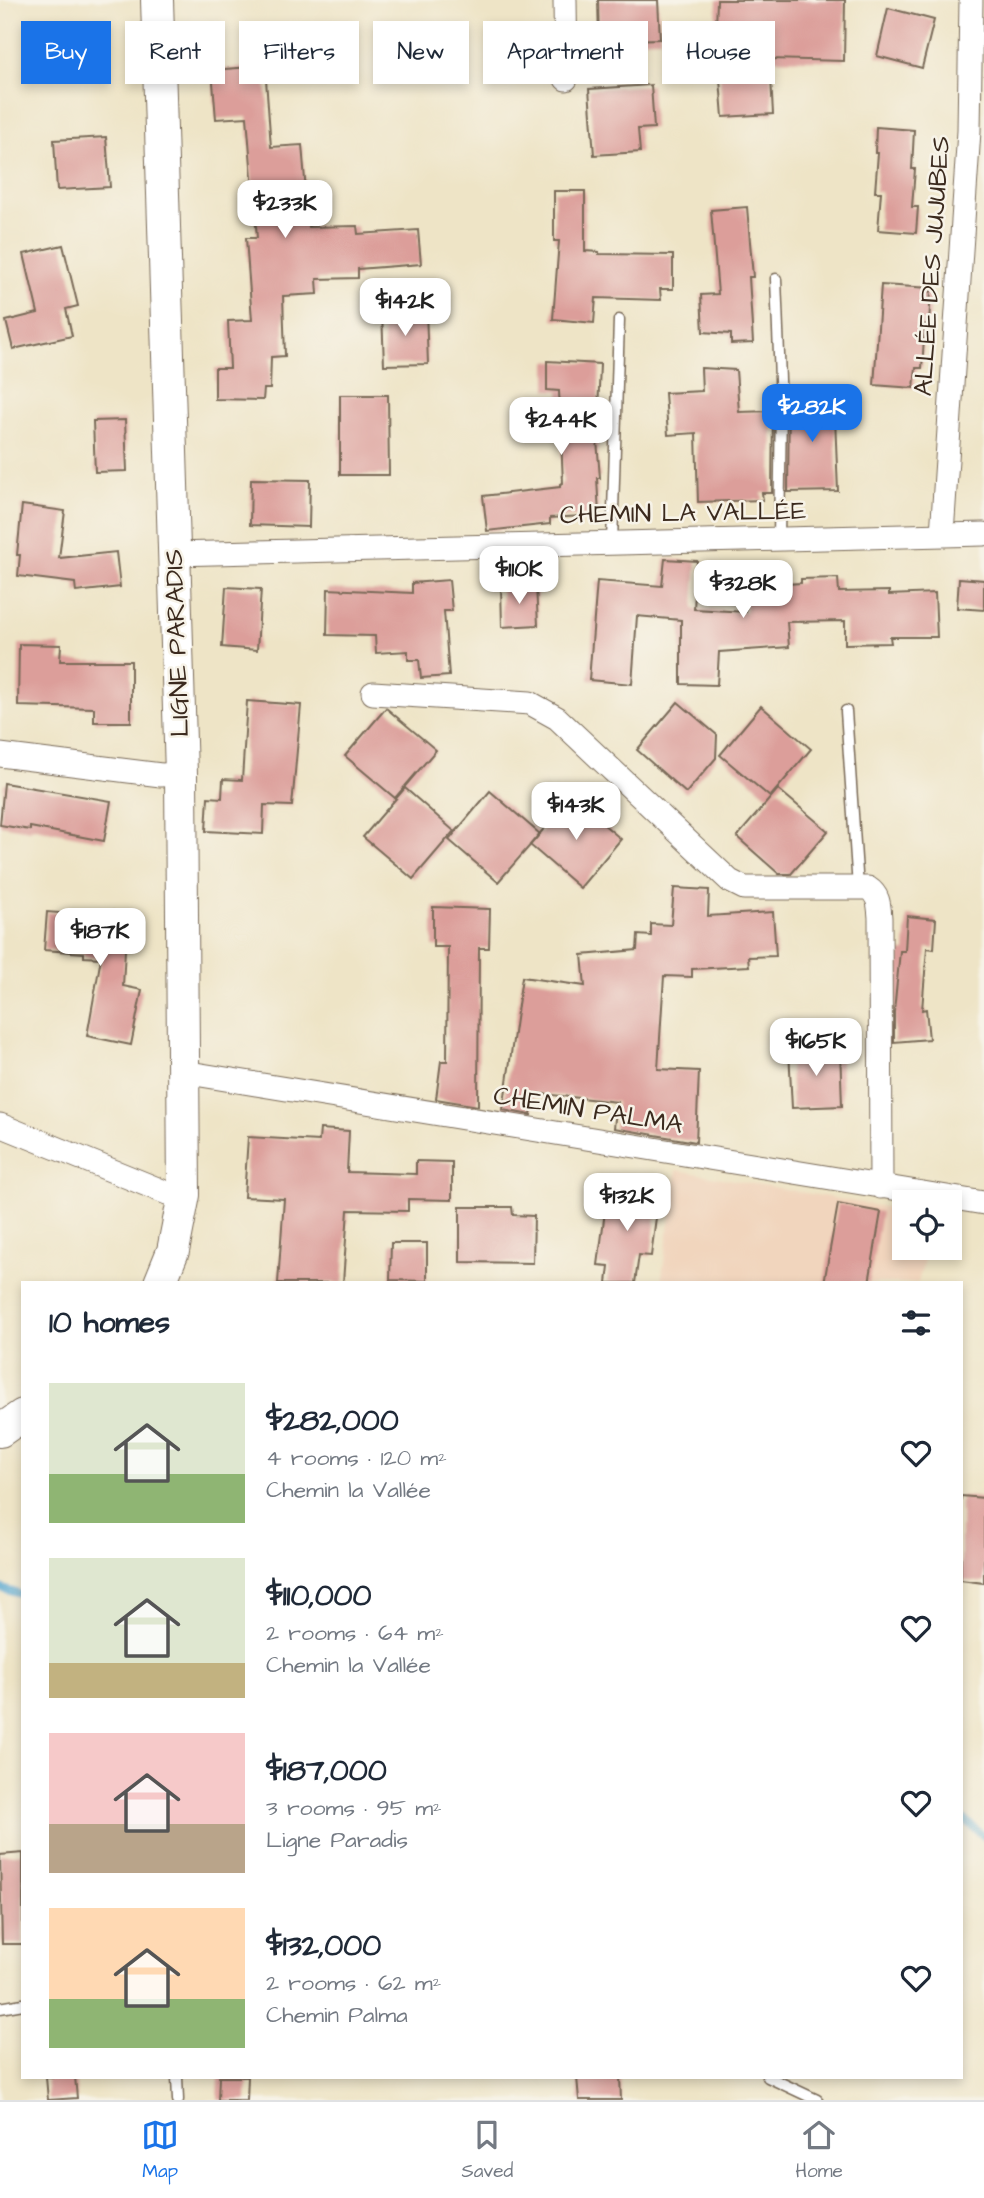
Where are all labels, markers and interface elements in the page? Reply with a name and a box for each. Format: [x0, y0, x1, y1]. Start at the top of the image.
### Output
chip: Buy [21, 21, 111, 84]
chip: Rent [125, 21, 225, 84]
chip: Filters [239, 21, 359, 84]
chip: New [373, 21, 469, 84]
chip: Apartment [483, 21, 648, 84]
chip: House [662, 21, 775, 84]
street label: ALLÉE DES JUJUBES [905, 135, 959, 397]
pin: $233K [236, 180, 334, 240]
text: $233K [253, 187, 317, 219]
pin: $142K [356, 278, 454, 338]
text: $142K [376, 285, 434, 317]
pin: $282K [763, 384, 861, 444]
text: $282K [778, 391, 846, 423]
pin: $244K [512, 398, 610, 457]
text: $244K [525, 404, 597, 436]
street label: CHEMIN LA VALLÉE [559, 493, 807, 533]
pin: $110K [470, 546, 568, 606]
street label: LIGNE PARADIS [156, 548, 198, 738]
text: $110K [495, 553, 543, 585]
pin: $328K [694, 560, 792, 620]
text: $328K [710, 567, 776, 599]
pin: $143K [527, 782, 625, 842]
text: $143K [547, 789, 605, 821]
pin: $187K [51, 908, 149, 968]
text: $187K [71, 915, 129, 947]
pin: $165K [767, 1018, 865, 1078]
text: $165K [786, 1025, 846, 1057]
street label: CHEMIN PALMA [491, 1077, 686, 1143]
pin: $132K [578, 1174, 676, 1233]
text: $132K [600, 1180, 654, 1212]
map controls [892, 1190, 962, 1260]
button: locate [892, 1190, 962, 1260]
text: 10 homes [49, 1302, 170, 1344]
icon: filters [897, 1304, 935, 1342]
text: $282,000 [266, 1400, 399, 1442]
icon: home [105, 1411, 189, 1495]
icon: heart [897, 1434, 935, 1472]
text: 4 rooms · 120 m² [266, 1442, 447, 1474]
text: Chemin la Vallée [266, 1474, 431, 1506]
text: $110,000 [266, 1575, 371, 1617]
icon: home [105, 1586, 189, 1670]
icon: heart [897, 1609, 935, 1647]
text: 2 rooms · 64 m² [266, 1617, 444, 1649]
text: Chemin la Vallée [266, 1649, 431, 1681]
text: $187,000 [266, 1750, 387, 1792]
icon: home [105, 1761, 189, 1845]
icon: heart [897, 1784, 935, 1822]
text: 3 rooms · 95 m² [266, 1792, 442, 1824]
text: Ligne Paradis [266, 1824, 408, 1856]
text: $132,000 [266, 1925, 381, 1967]
icon: home [105, 1936, 189, 2020]
icon: heart [897, 1959, 935, 1997]
text: 2 rooms · 62 m² [266, 1967, 441, 1999]
text: Chemin Palma [266, 1999, 408, 2031]
tab: Map [141, 2116, 179, 2185]
tab: Saved [461, 2116, 513, 2185]
tab: Home [796, 2116, 843, 2185]

